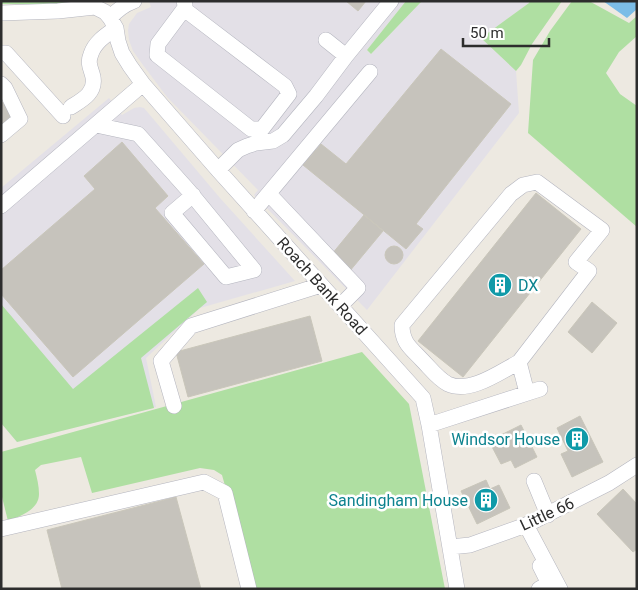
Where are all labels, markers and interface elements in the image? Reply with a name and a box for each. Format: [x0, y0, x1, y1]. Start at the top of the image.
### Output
scale bar [463, 15, 549, 47]
text: 50 m [470, 24, 504, 42]
street label: Roach Bank Road [273, 233, 371, 339]
building icon: DX [487, 272, 513, 298]
place label: DX [518, 276, 538, 295]
building icon: Windsor House [564, 426, 590, 452]
place label: Windsor House [451, 430, 560, 449]
building icon: Sandingham House [473, 487, 499, 513]
place label: Sandingham House [329, 491, 468, 510]
street label: Little 66 [517, 493, 577, 535]

